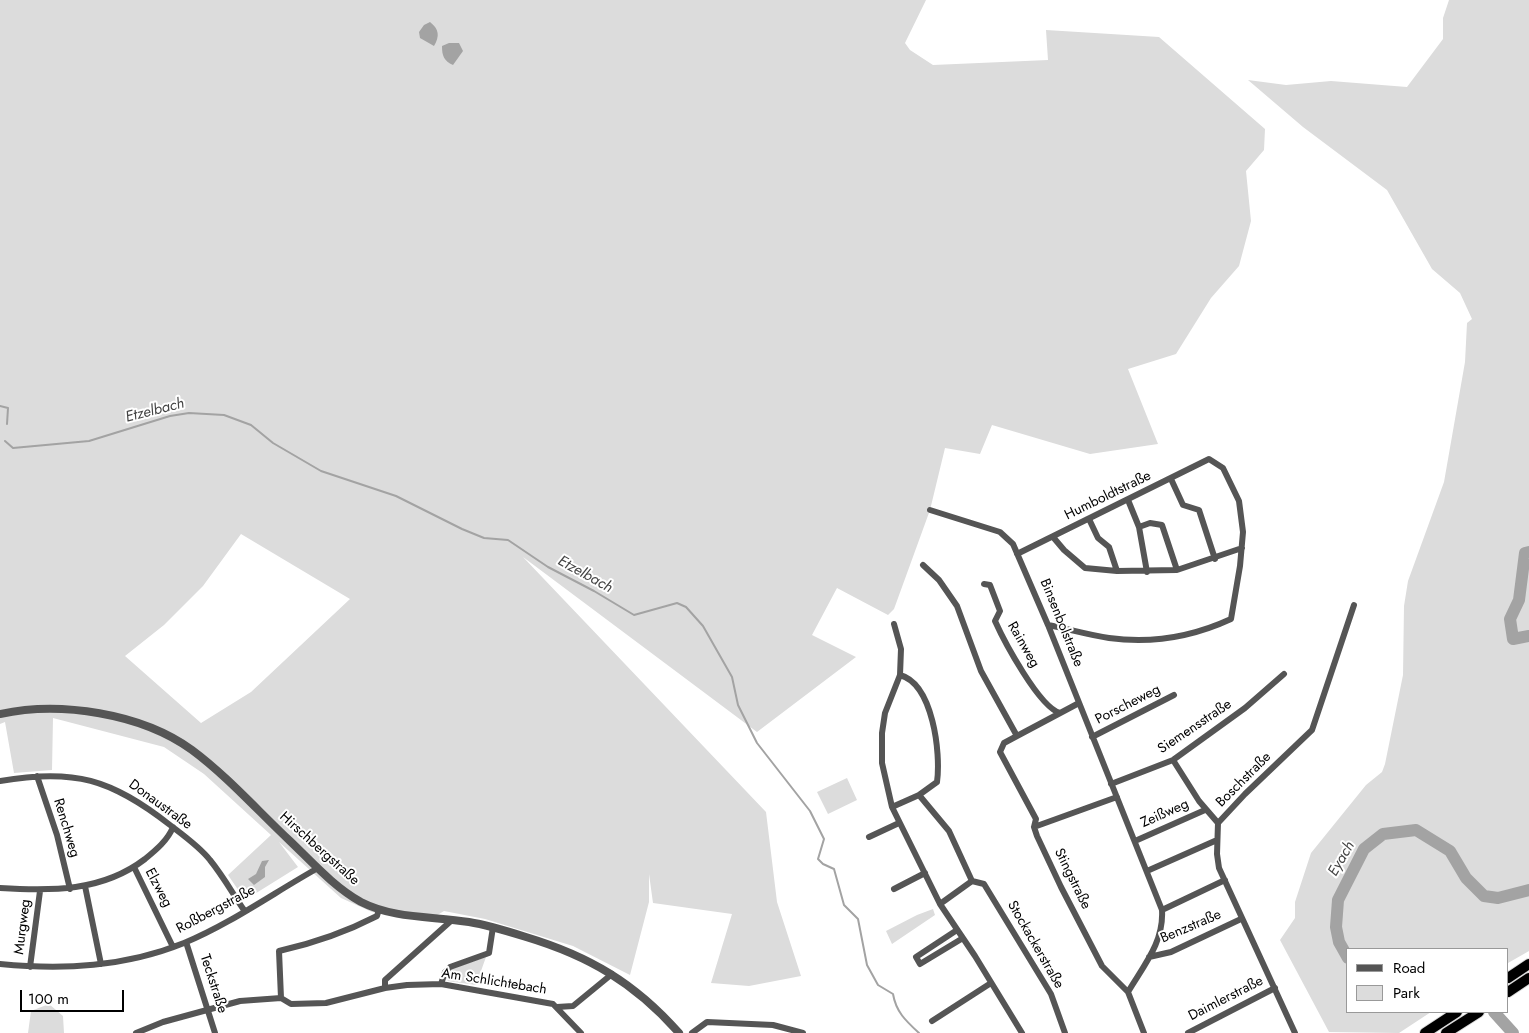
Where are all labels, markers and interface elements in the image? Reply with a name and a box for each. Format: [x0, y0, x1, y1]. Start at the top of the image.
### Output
water label: Etzelbach [124, 395, 186, 427]
street label: Humboldtstraße [1062, 468, 1154, 524]
water label: Etzelbach [554, 553, 616, 597]
street label: Binsenbolstraße [1036, 577, 1086, 669]
street label: Rainweg [1003, 619, 1043, 671]
street label: Porscheweg [1093, 681, 1163, 729]
street label: Siemensstraße [1155, 696, 1235, 758]
street label: Boschstraße [1213, 749, 1275, 811]
street label: Donaustraße [125, 776, 195, 834]
street label: Renchweg [49, 796, 83, 860]
street label: Zeißweg [1139, 796, 1191, 832]
street label: Hirschbergstraße [276, 809, 362, 889]
water label: Eyach [1325, 838, 1359, 880]
street label: Stingstraße [1050, 846, 1094, 912]
street label: Elzweg [141, 865, 175, 911]
street label: Roßbergstraße [174, 882, 258, 938]
street label: Murgweg [11, 898, 35, 956]
street label: Stockackerstraße [1003, 898, 1067, 992]
street label: Benzstraße [1158, 907, 1224, 947]
legend [1346, 948, 1509, 1013]
street label: Teckstraße [196, 952, 230, 1016]
text: Road [1393, 957, 1425, 979]
street label: Am Schlichtebach [440, 965, 548, 999]
street label: Daimlerstraße [1186, 973, 1266, 1025]
scale bar [22, 980, 126, 1012]
text: Park [1393, 982, 1420, 1004]
text: 100 m [28, 988, 69, 1010]

